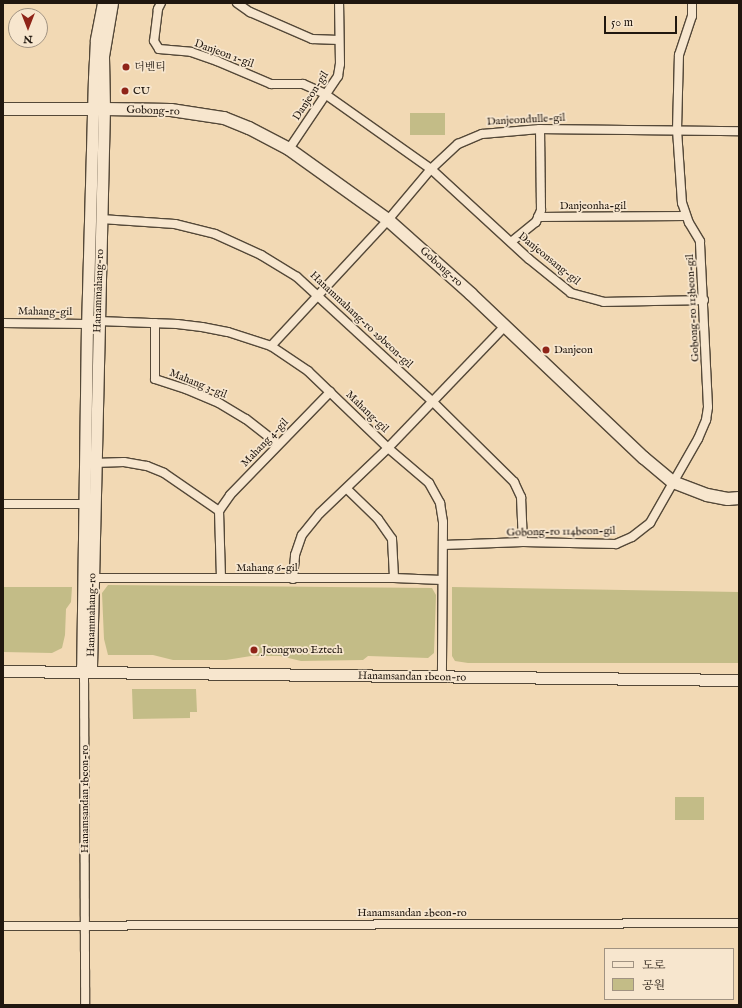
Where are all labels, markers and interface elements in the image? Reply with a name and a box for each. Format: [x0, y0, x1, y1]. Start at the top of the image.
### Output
north arrow [8, 8, 48, 48]
scale bar [606, 8, 679, 34]
text: 50 m [611, 15, 633, 30]
text: N [23, 32, 33, 46]
street label: Danjeon 1-gil [192, 37, 256, 71]
place label: 더벤티 [134, 60, 166, 74]
marker: 더벤티 [121, 62, 131, 72]
street label: Danjeon-gil [290, 69, 332, 123]
place label: CU [133, 84, 150, 98]
marker: CU [120, 86, 130, 96]
street label: Gobong-ro [126, 103, 180, 119]
street label: Danjeondulle-gil [486, 111, 566, 129]
street label: Danjeonha-gil [560, 199, 626, 213]
street label: Danjeonsang-gil [515, 230, 583, 288]
street label: Gobong-ro [417, 244, 465, 290]
street label: Hanammahang-ro [91, 249, 107, 333]
street label: Gobong-ro 113beon-gil [684, 254, 702, 362]
street label: Hanammahang-ro 29beon-gil [307, 269, 415, 371]
street label: Mahang-gil [18, 305, 72, 319]
place label: Danjeon [554, 343, 593, 357]
marker: Danjeon [541, 345, 551, 355]
street label: Mahang 3-gil [167, 366, 229, 402]
street label: Mahang-gil [343, 388, 391, 436]
street label: Mahang 4-gil [239, 416, 291, 470]
street label: Gobong-ro 114beon-gil [506, 524, 616, 540]
street label: Mahang 6-gil [236, 561, 298, 575]
street label: Hanammahang-ro [85, 573, 99, 657]
place label: Jeongwoo Eztech [262, 643, 343, 657]
marker: Jeongwoo Eztech [249, 645, 259, 655]
street label: Hanamsandan 1beon-ro [358, 669, 466, 685]
street label: Hanamsandan 1beon-ro [78, 745, 92, 853]
street label: Hanamsandan 2beon-ro [357, 906, 467, 920]
legend [604, 948, 734, 1000]
text: 도로 [642, 958, 665, 973]
text: 공원 [642, 978, 665, 993]

